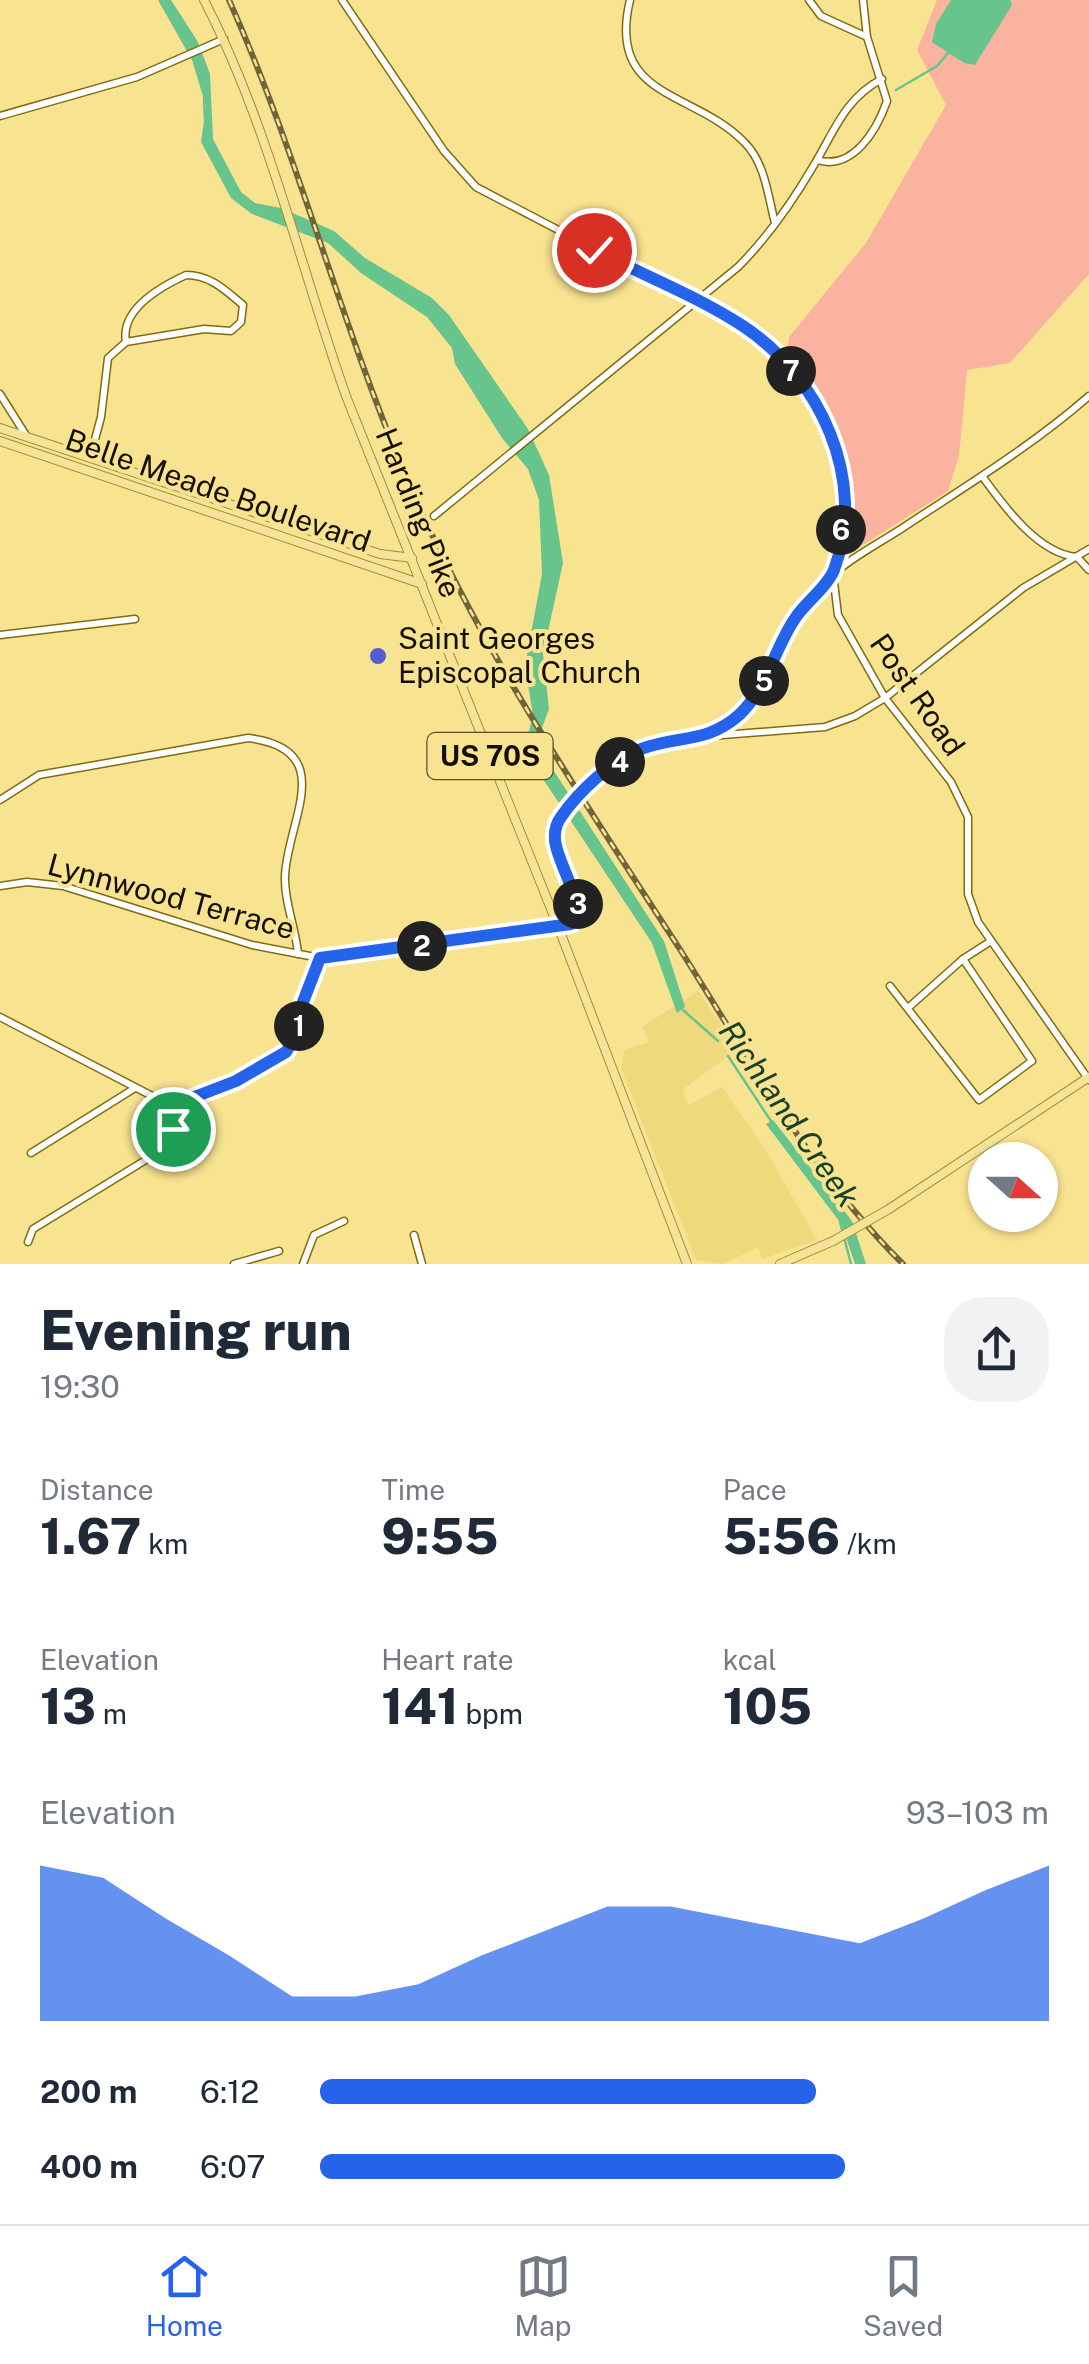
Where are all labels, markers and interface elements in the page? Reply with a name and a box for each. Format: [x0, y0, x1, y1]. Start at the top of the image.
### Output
pin [552, 208, 637, 293]
icon: check [567, 223, 622, 278]
pin: 7 [766, 346, 816, 396]
text: 7 [782, 354, 800, 387]
street label: Belle Meade Boulevard [61, 421, 376, 559]
street label: Harding Pike [369, 423, 469, 603]
pin: 6 [816, 505, 866, 555]
text: 6 [832, 513, 850, 546]
place label: Saint Georges Episcopal Church [398, 620, 641, 690]
street label: Post Road [863, 627, 973, 762]
marker: Saint Georges Episcopal Church [367, 645, 389, 667]
pin: 5 [739, 656, 789, 706]
text: 5 [755, 664, 773, 697]
road number: US 70S [428, 733, 552, 779]
pin: 4 [595, 737, 645, 787]
text: 4 [611, 745, 629, 778]
street label: Lynnwood Terrace [44, 846, 299, 946]
pin: 3 [553, 879, 603, 929]
text: 3 [569, 887, 587, 920]
pin: 2 [397, 921, 447, 971]
text: 2 [413, 929, 431, 962]
pin: 1 [274, 1001, 324, 1051]
text: 1 [293, 1009, 305, 1042]
water label: Richland Creek [711, 1013, 868, 1215]
pin [131, 1087, 216, 1172]
icon: arrive [146, 1102, 201, 1157]
north arrow [968, 1142, 1058, 1232]
map controls [968, 1142, 1058, 1232]
button: share [944, 1297, 1049, 1402]
text: Evening run [40, 1298, 352, 1362]
text: 19:30 [40, 1368, 120, 1405]
text: Distance [40, 1473, 154, 1506]
text: Time [381, 1473, 445, 1506]
text: Pace [723, 1473, 787, 1506]
text: 1.67 [40, 1506, 141, 1565]
text: 9:55 [381, 1506, 499, 1565]
text: 5:56 [723, 1506, 840, 1565]
text: km [141, 1527, 188, 1560]
text: /km [840, 1527, 897, 1560]
text: Elevation [40, 1643, 159, 1676]
text: Heart rate [381, 1643, 514, 1676]
text: kcal [723, 1643, 777, 1676]
text: 13 [40, 1676, 96, 1735]
text: 141 [381, 1676, 459, 1735]
text: 105 [723, 1676, 812, 1735]
text: m [96, 1697, 127, 1730]
text: bpm [459, 1697, 523, 1730]
text: Elevation [40, 1794, 176, 1831]
text: 93–103 m [906, 1794, 1049, 1831]
text: 200 m [40, 2073, 137, 2110]
text: 6:12 [200, 2073, 259, 2110]
text: 400 m [40, 2148, 138, 2185]
text: 6:07 [200, 2148, 265, 2185]
tab: Home [146, 2249, 223, 2342]
tab: Map [515, 2249, 571, 2342]
tab: Saved [863, 2249, 943, 2342]

